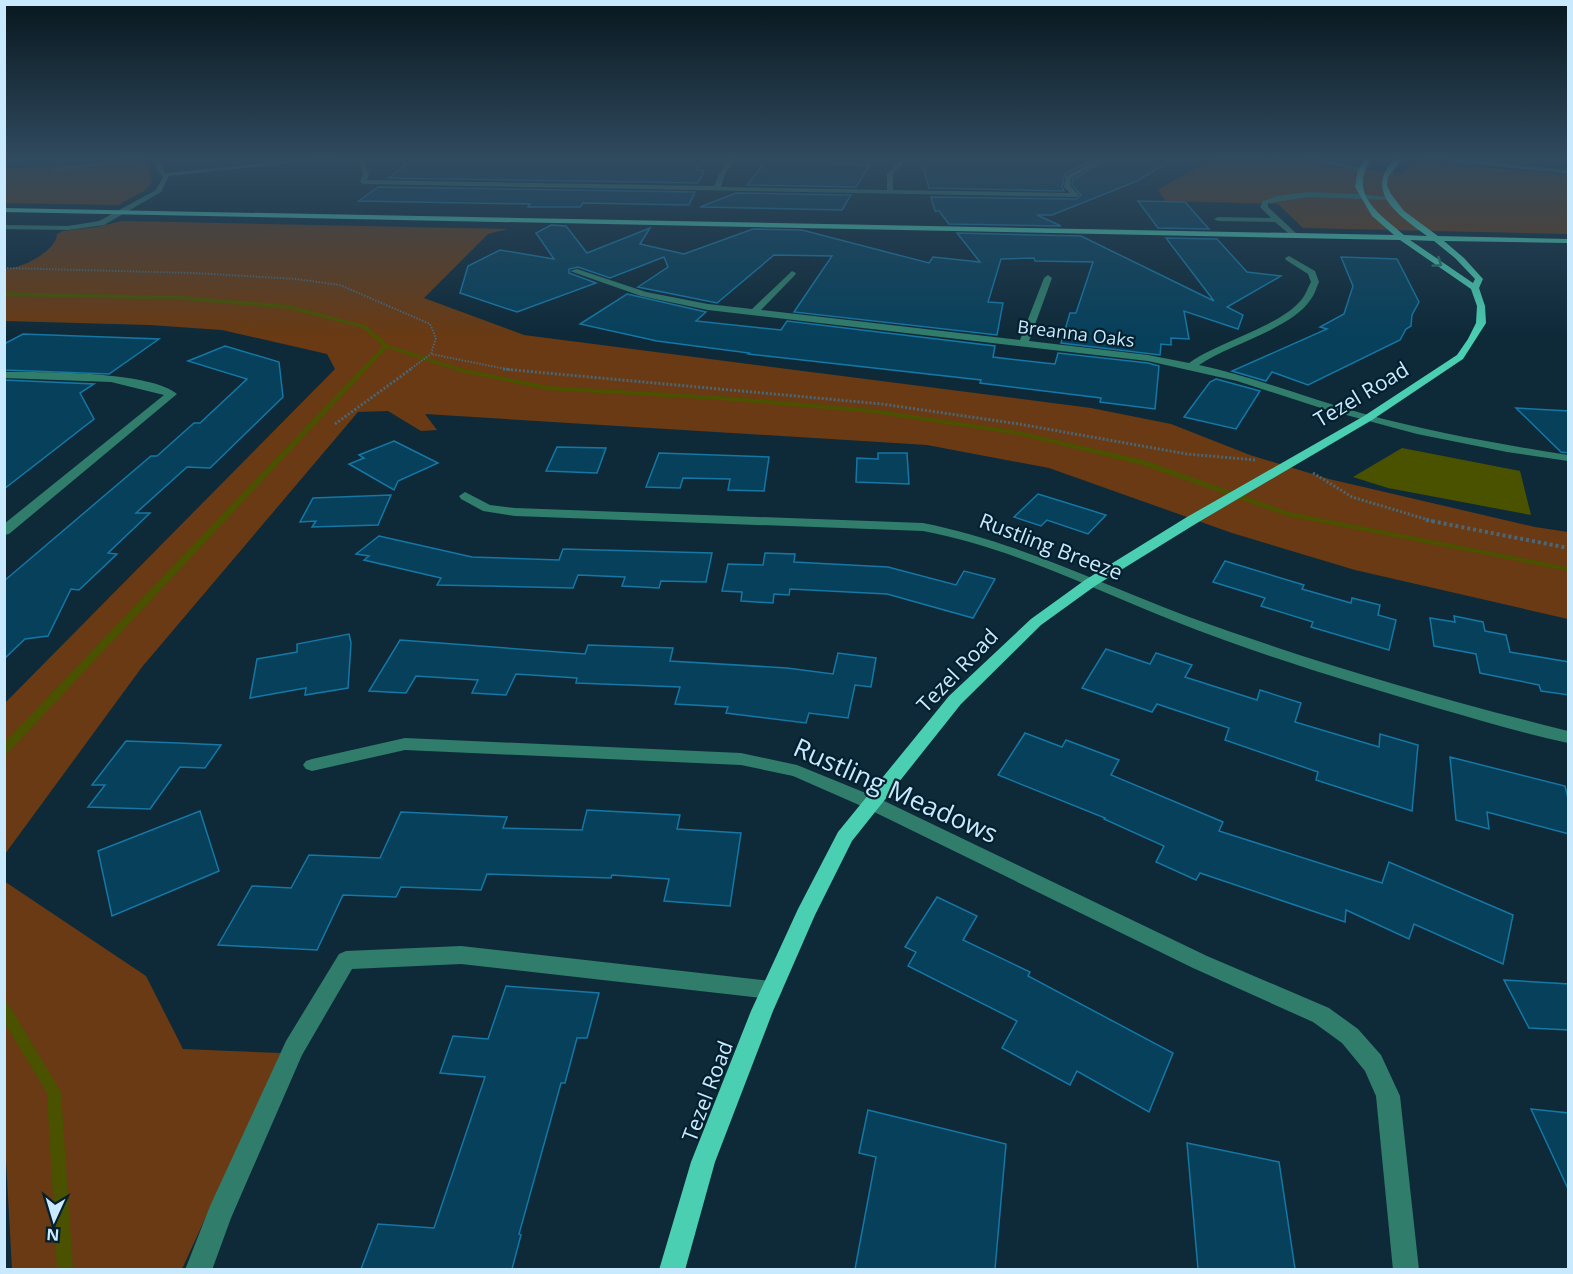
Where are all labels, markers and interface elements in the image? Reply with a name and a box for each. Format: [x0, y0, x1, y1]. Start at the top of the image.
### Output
one-way arrow [1431, 256, 1442, 267]
street label: Breanna Oaks [1016, 314, 1136, 352]
street label: Tezel Road [1308, 355, 1414, 433]
street label: Rustling Breeze [975, 506, 1127, 586]
street label: Tezel Road [910, 622, 1004, 718]
street label: Rustling Meadows [788, 729, 1004, 851]
street label: Tezel Road [675, 1037, 739, 1145]
north arrow [24, 1190, 84, 1250]
text: N [46, 1224, 60, 1246]

